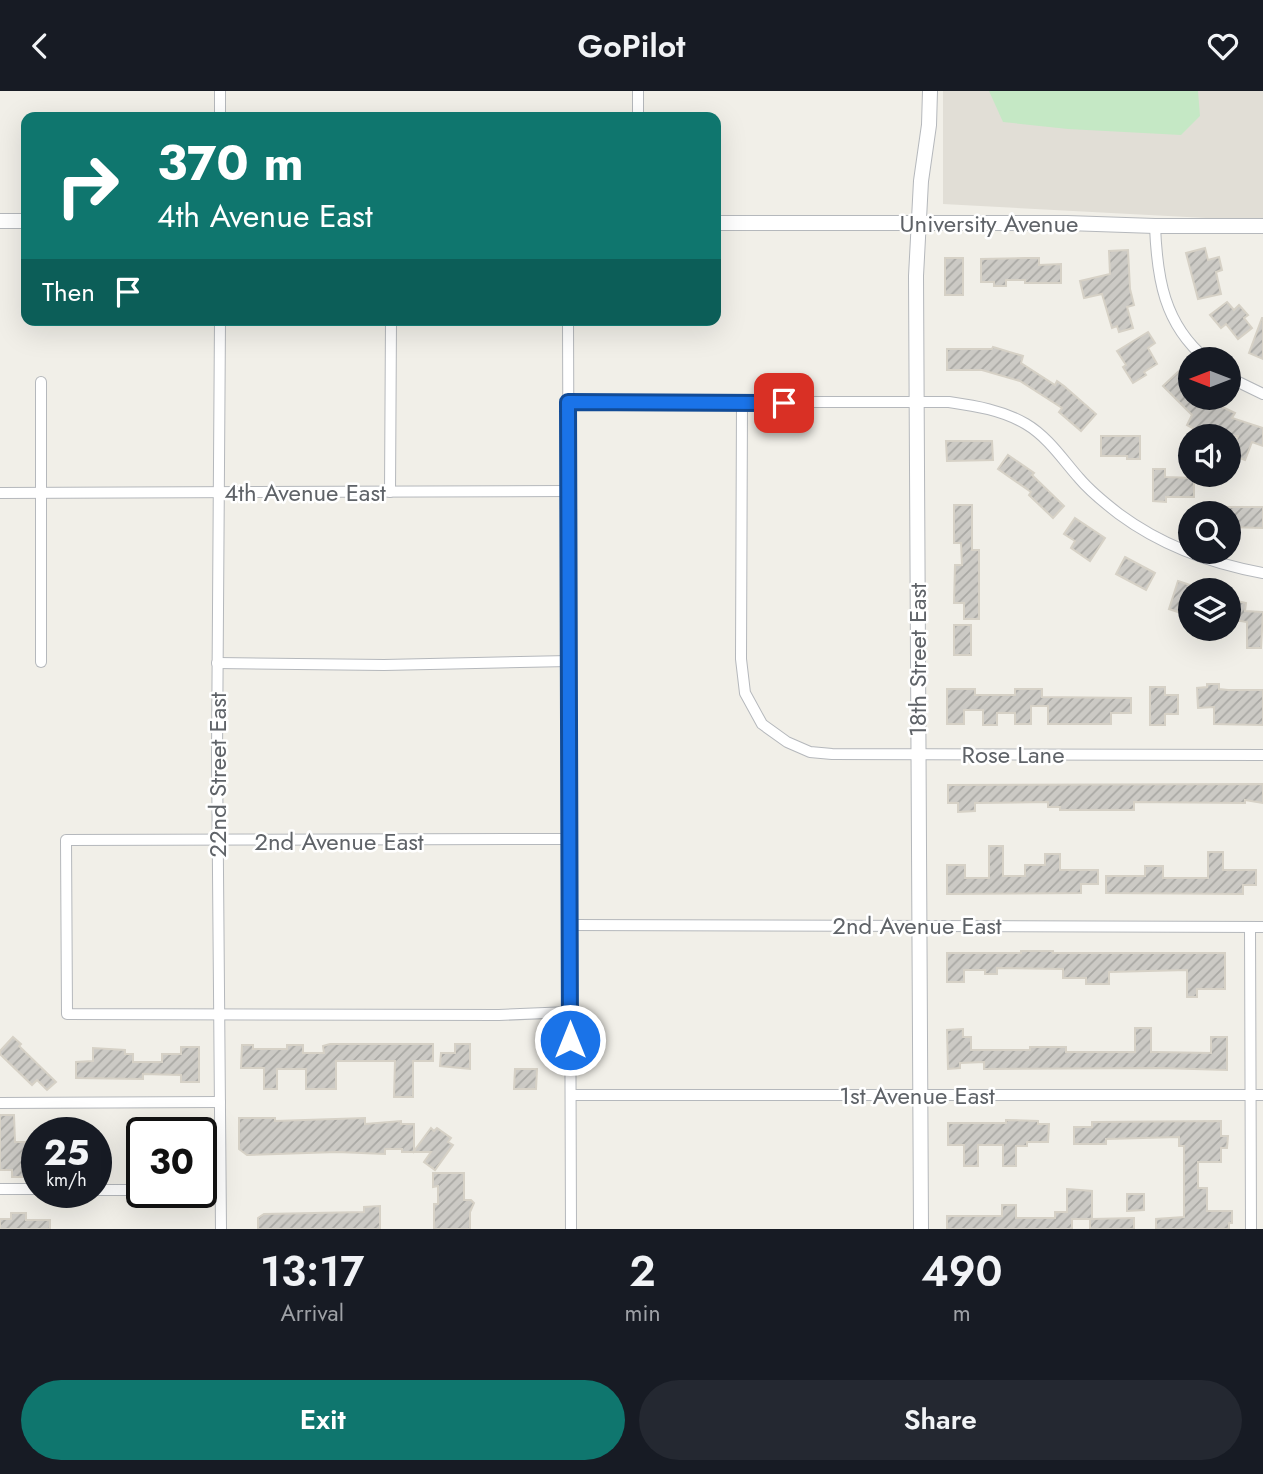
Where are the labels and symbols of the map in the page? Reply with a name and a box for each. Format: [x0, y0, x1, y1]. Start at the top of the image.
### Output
street label: University Avenue [900, 206, 1078, 241]
north arrow [1178, 347, 1241, 409]
pin [754, 373, 814, 433]
street label: 4th Avenue East [224, 475, 386, 510]
street label: 18th Street East [900, 583, 935, 737]
street label: 22nd Street East [200, 692, 235, 858]
street label: Rose Lane [961, 737, 1065, 772]
street label: 2nd Avenue East [254, 824, 424, 859]
street label: 2nd Avenue East [832, 908, 1002, 943]
position arrow [533, 1003, 607, 1077]
street label: 1st Avenue East [839, 1078, 995, 1113]
speed limit sign: 30 [126, 1117, 217, 1208]

